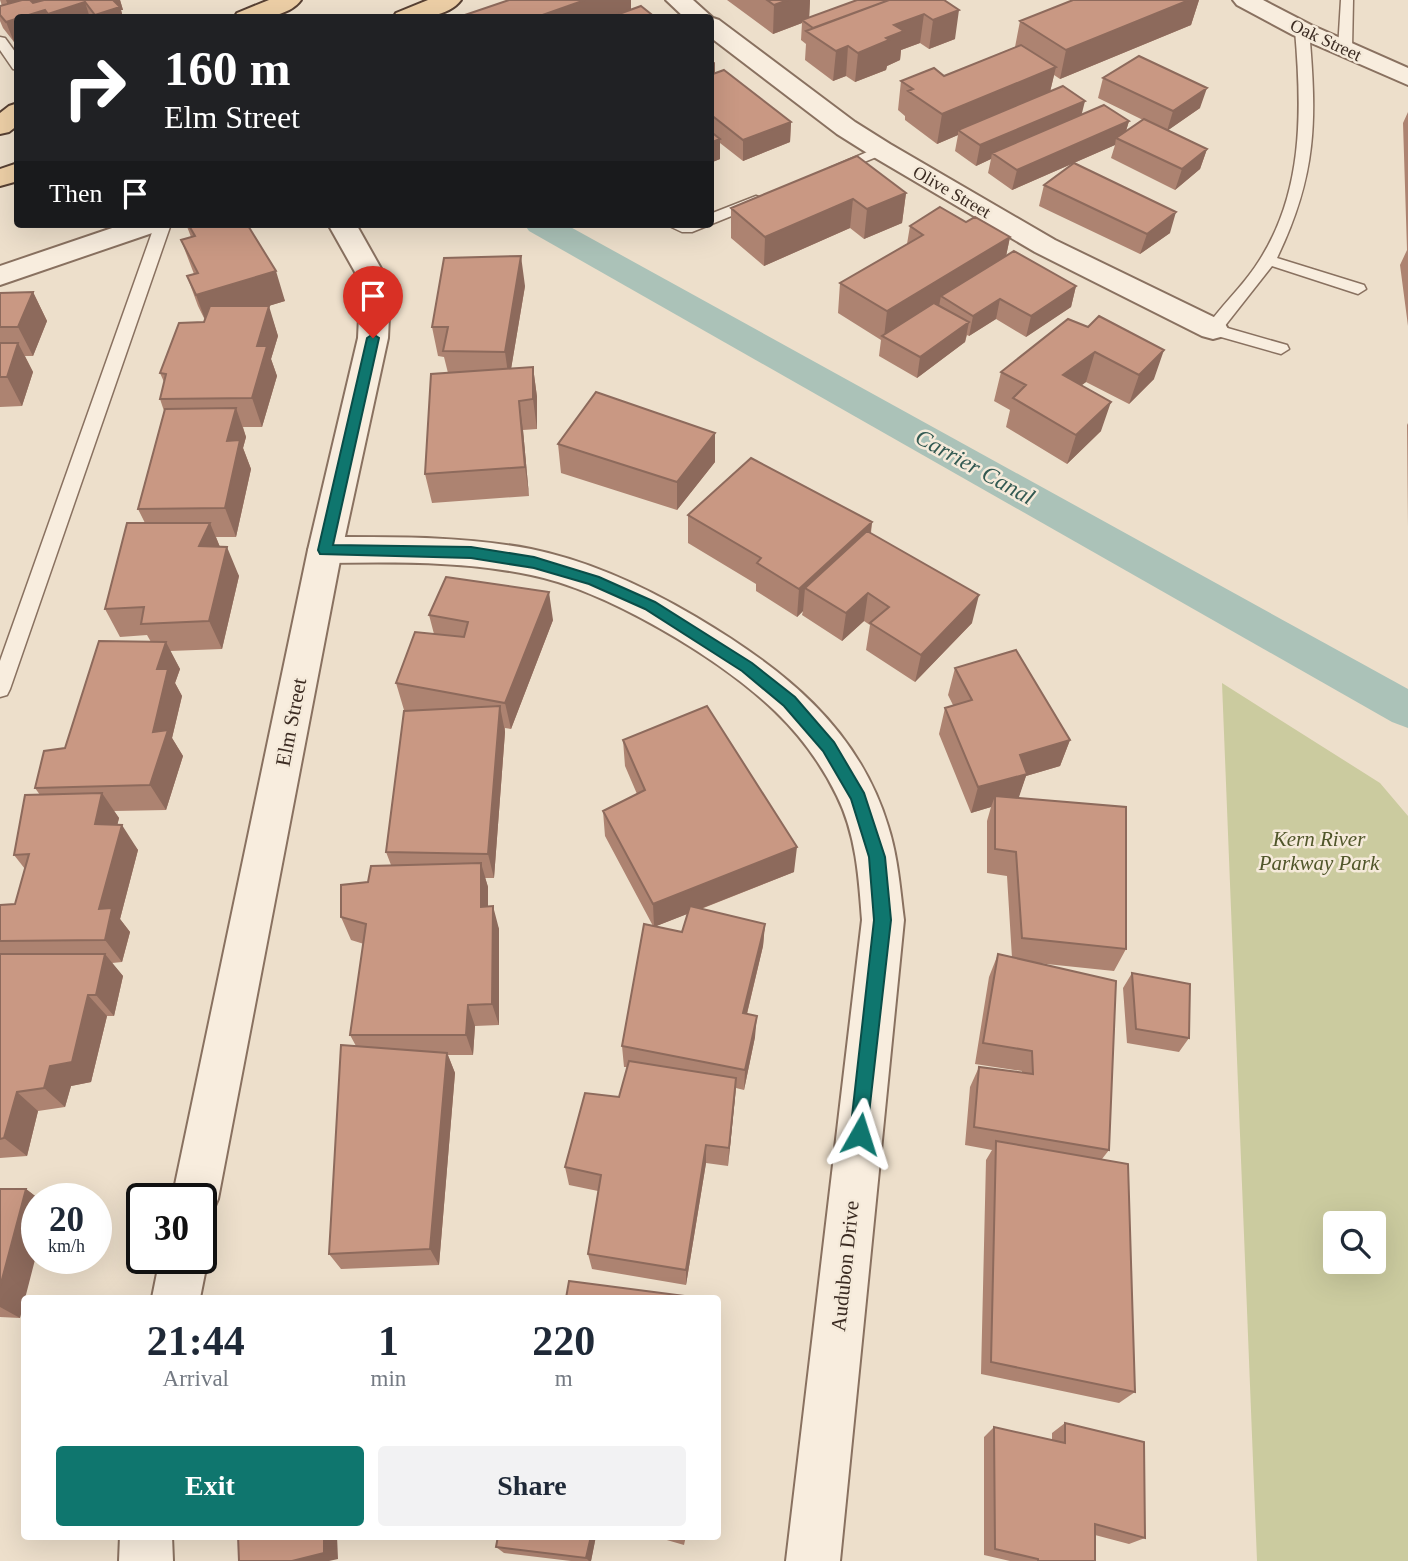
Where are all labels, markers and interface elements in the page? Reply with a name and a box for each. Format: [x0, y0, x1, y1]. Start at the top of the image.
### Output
street label: Oak Street [1287, 15, 1365, 65]
text: 160 m [164, 41, 291, 96]
icon: right [49, 42, 140, 133]
text: Elm Street [164, 99, 300, 135]
street label: Olive Street [910, 162, 994, 222]
icon: arrive [116, 175, 154, 213]
text: Then [49, 179, 102, 208]
pin [343, 266, 403, 338]
icon: arrive [354, 277, 392, 315]
water label: Carrier Canal [911, 424, 1039, 510]
street label: Elm Street [271, 676, 311, 768]
park label: Kern River Parkway Park [1258, 827, 1380, 875]
position arrow [823, 1097, 897, 1171]
speed limit sign: 30 [126, 1183, 217, 1274]
street label: Audubon Drive [826, 1199, 864, 1333]
text: 20 [49, 1200, 84, 1239]
map controls [1323, 1211, 1386, 1274]
button: search [1323, 1211, 1386, 1274]
text: km/h [48, 1236, 85, 1256]
text: 21:44 [147, 1318, 245, 1364]
text: 1 [378, 1318, 399, 1364]
text: 220 [532, 1318, 595, 1364]
text: Arrival [163, 1366, 229, 1391]
text: min [371, 1366, 406, 1391]
text: m [555, 1366, 573, 1391]
button: Exit [56, 1446, 364, 1526]
button: Share [378, 1446, 686, 1526]

